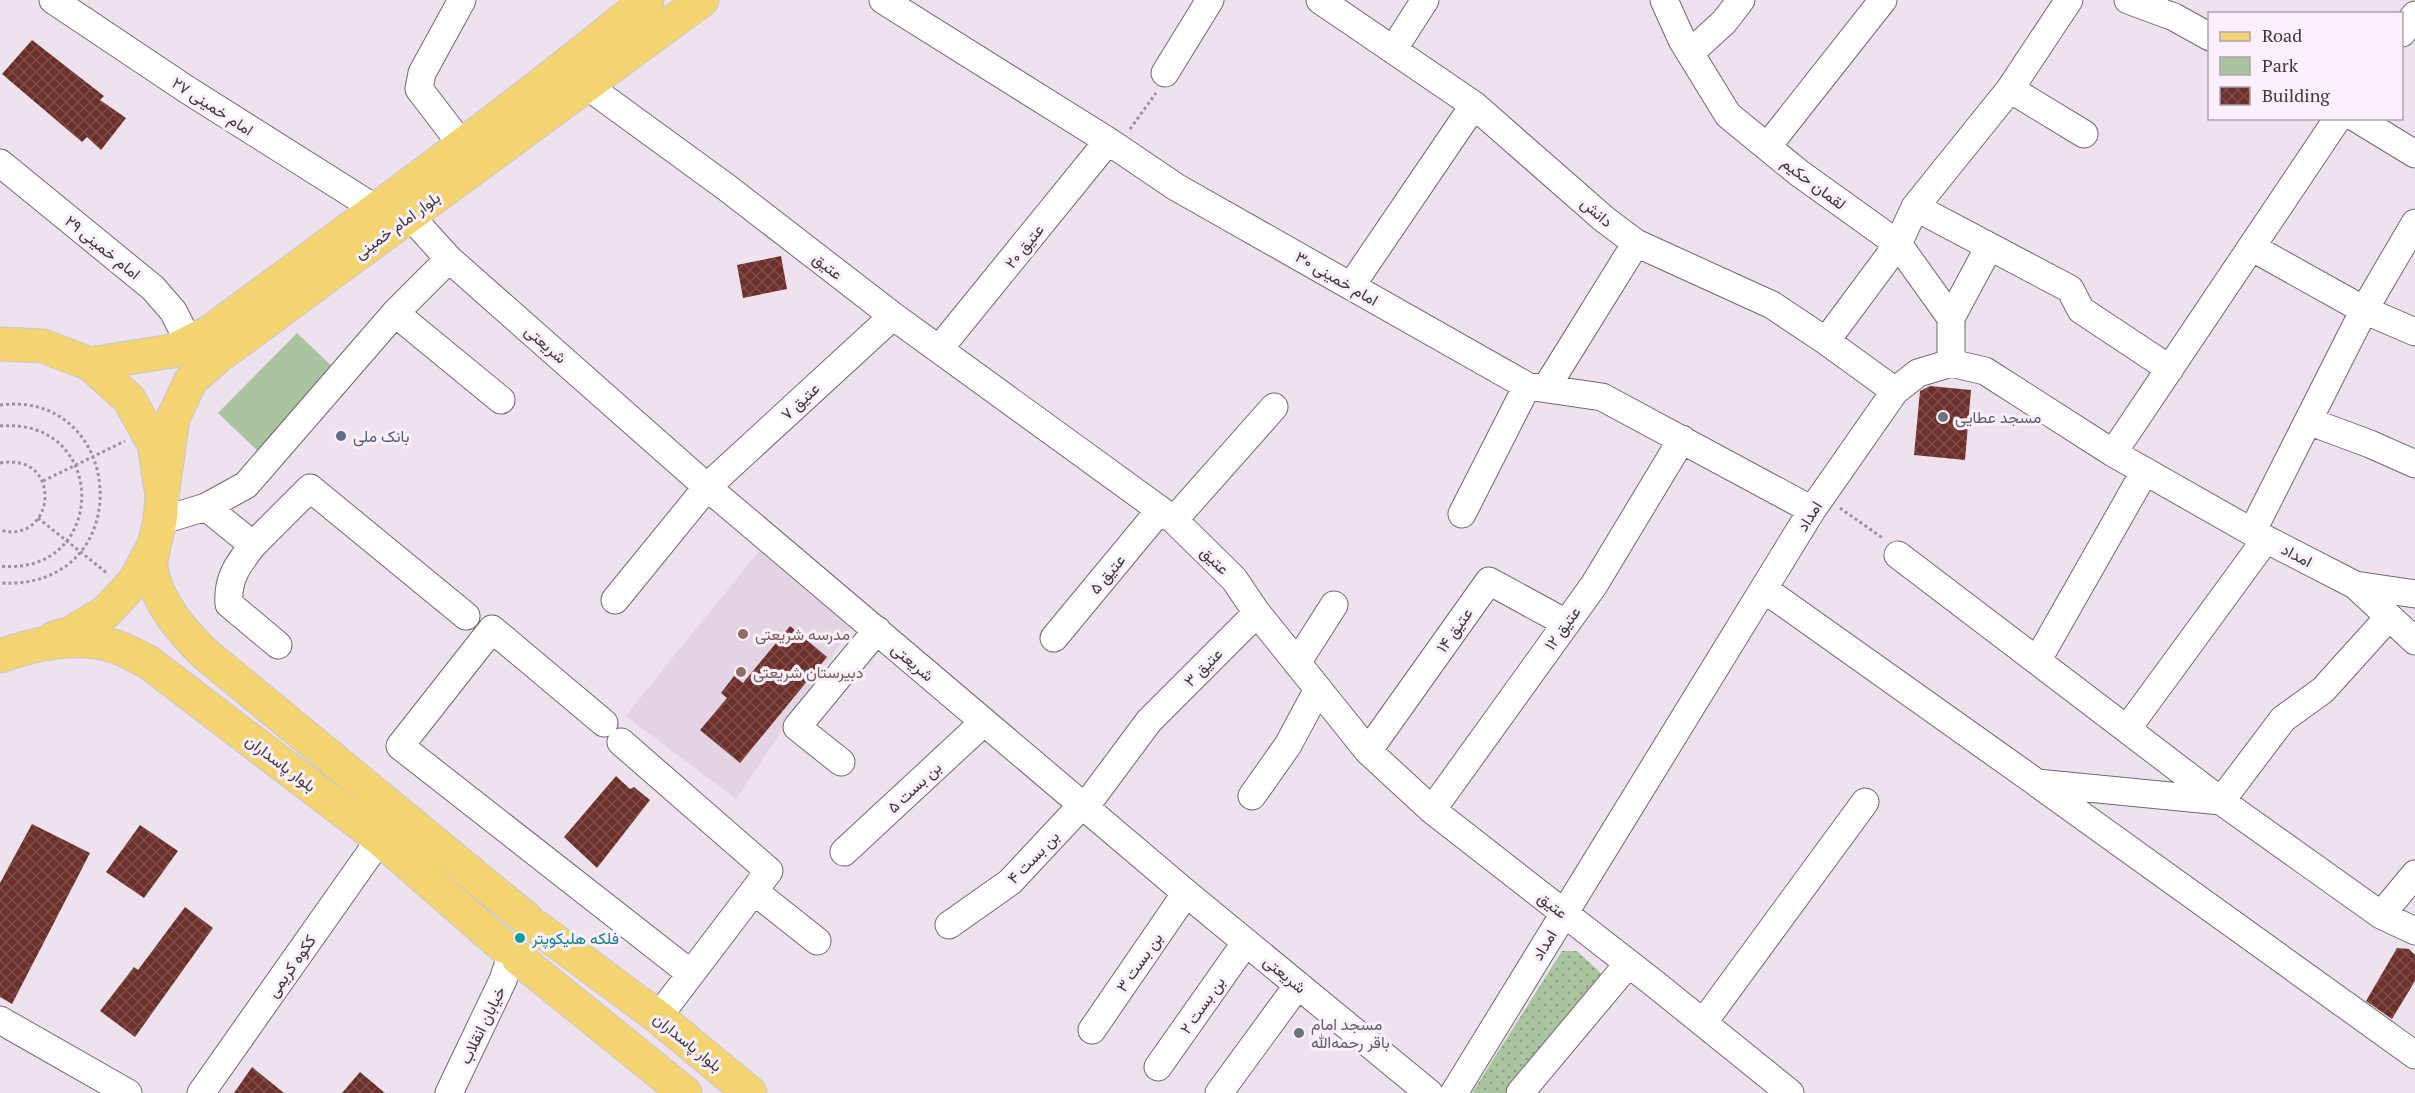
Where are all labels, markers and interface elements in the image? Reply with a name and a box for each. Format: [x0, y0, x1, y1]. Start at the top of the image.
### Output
legend [2208, 12, 2403, 120]
text: Road [2262, 23, 2302, 47]
text: Park [2262, 53, 2299, 77]
street label: امام خمینی ۲۷ [168, 71, 258, 141]
text: Building [2262, 83, 2330, 107]
street label: لقمان حکیم [1777, 152, 1851, 214]
street label: بلوار امام خمینی [350, 186, 444, 264]
street label: دانش [1576, 192, 1618, 232]
street label: امام خمینی ۲۹ [61, 210, 145, 284]
street label: عتیق ۲۰ [999, 219, 1049, 273]
street label: امام خمینی ۳۰ [1291, 245, 1383, 311]
street label: عتیق [809, 247, 847, 285]
street label: شریعتی [520, 320, 572, 368]
street label: عتیق ۷ [776, 377, 824, 425]
place label: مسجد عطایی [1955, 406, 2041, 428]
marker: مسجد عطایی [1936, 410, 1950, 424]
place label: بانک ملی [353, 425, 409, 447]
marker: بانک ملی [334, 429, 348, 443]
street label: امداد [1791, 497, 1827, 535]
street label: امداد [2278, 538, 2316, 572]
street label: عتیق [1196, 541, 1234, 579]
street label: عتیق ۵ [1084, 549, 1130, 599]
street label: عتیق ۱۲ [1539, 602, 1585, 654]
street label: عتیق ۱۴ [1431, 603, 1477, 657]
place label: مدرسه شریعتی [755, 623, 850, 645]
marker: مدرسه شریعتی [736, 627, 750, 641]
street label: شریعتی [887, 638, 939, 686]
street label: عتیق ۳ [1179, 643, 1227, 691]
place label: دبیرستان شریعتی [753, 661, 863, 683]
marker: دبیرستان شریعتی [734, 665, 748, 679]
street label: بلوار پاسداران [241, 729, 321, 798]
street label: بن بست ۵ [882, 756, 946, 818]
street label: بن بست ۴ [1002, 826, 1064, 888]
street label: عتیق [1534, 886, 1572, 924]
street label: امداد [1526, 926, 1562, 964]
place label: فلکه هلیکوپتر [531, 927, 619, 950]
street label: بن بست ۳ [1111, 928, 1167, 996]
street label: ککوه کریمی [261, 930, 321, 1002]
marker: فلکه هلیکوپتر [513, 931, 527, 945]
street label: شریعتی [1259, 950, 1311, 998]
street label: بن بست ۲ [1174, 972, 1230, 1038]
street label: خیابان انقلاب [454, 982, 510, 1068]
street label: بلوار پاسداران [648, 1007, 727, 1077]
place label: مسجد امام باقر رحمه‌الله [1311, 1013, 1390, 1053]
marker: مسجد امام باقر رحمه‌الله [1292, 1026, 1306, 1040]

